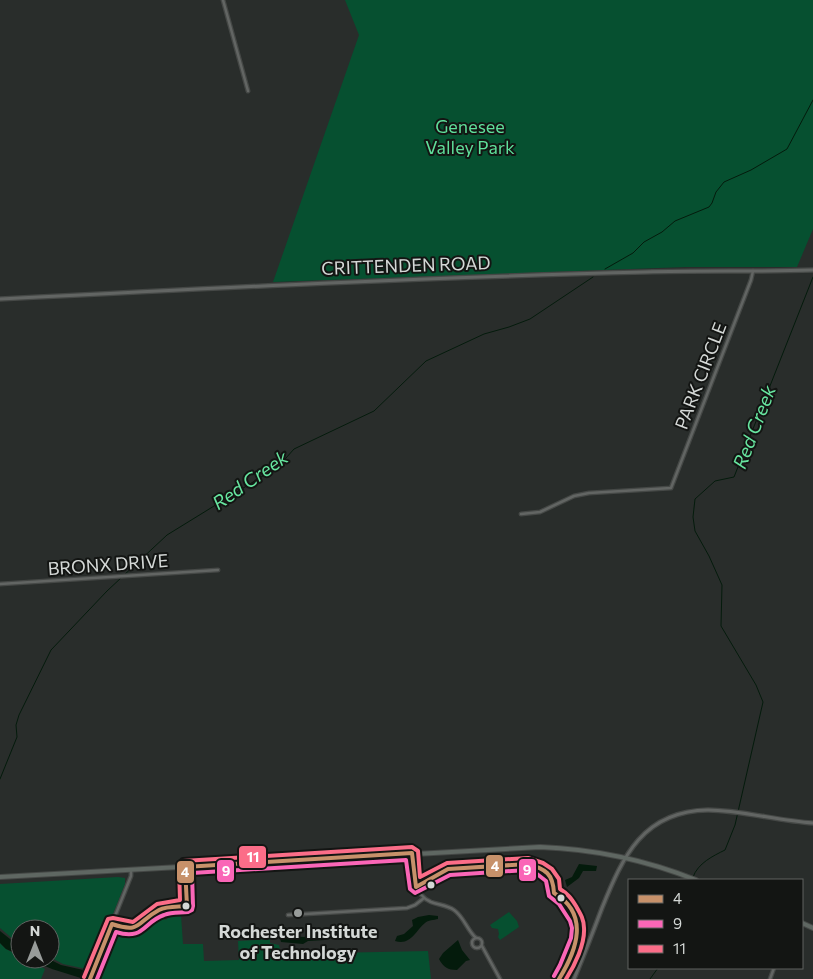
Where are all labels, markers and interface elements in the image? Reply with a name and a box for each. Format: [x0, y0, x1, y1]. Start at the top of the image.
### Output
park label: Genesee Valley Park [425, 115, 515, 158]
street label: CRITTENDEN ROAD [321, 251, 491, 279]
street label: PARK CIRCLE [670, 319, 731, 432]
water label: Red Creek [727, 381, 780, 472]
water label: Red Creek [207, 445, 293, 514]
street label: BRONX DRIVE [47, 549, 169, 579]
line badge: 11 [238, 845, 267, 869]
text: 11 [247, 848, 259, 865]
line badge: 4 [485, 854, 504, 878]
text: 4 [491, 857, 500, 874]
line badge: 9 [518, 858, 537, 882]
line badge: 9 [216, 859, 235, 883]
line badge: 4 [176, 860, 195, 884]
text: 9 [523, 861, 532, 878]
text: 9 [222, 862, 231, 879]
text: 4 [181, 863, 190, 880]
legend [628, 879, 803, 969]
unlabelled marker [426, 880, 436, 890]
text: 4 [673, 889, 682, 907]
unlabelled marker [556, 893, 566, 903]
unlabelled marker [181, 901, 191, 911]
marker: Rochester Institute of Technology [292, 907, 304, 919]
text: 9 [673, 914, 682, 932]
north arrow [10, 919, 60, 969]
place label: Rochester Institute of Technology [218, 920, 378, 963]
text: N [30, 922, 40, 939]
text: 11 [673, 939, 686, 957]

